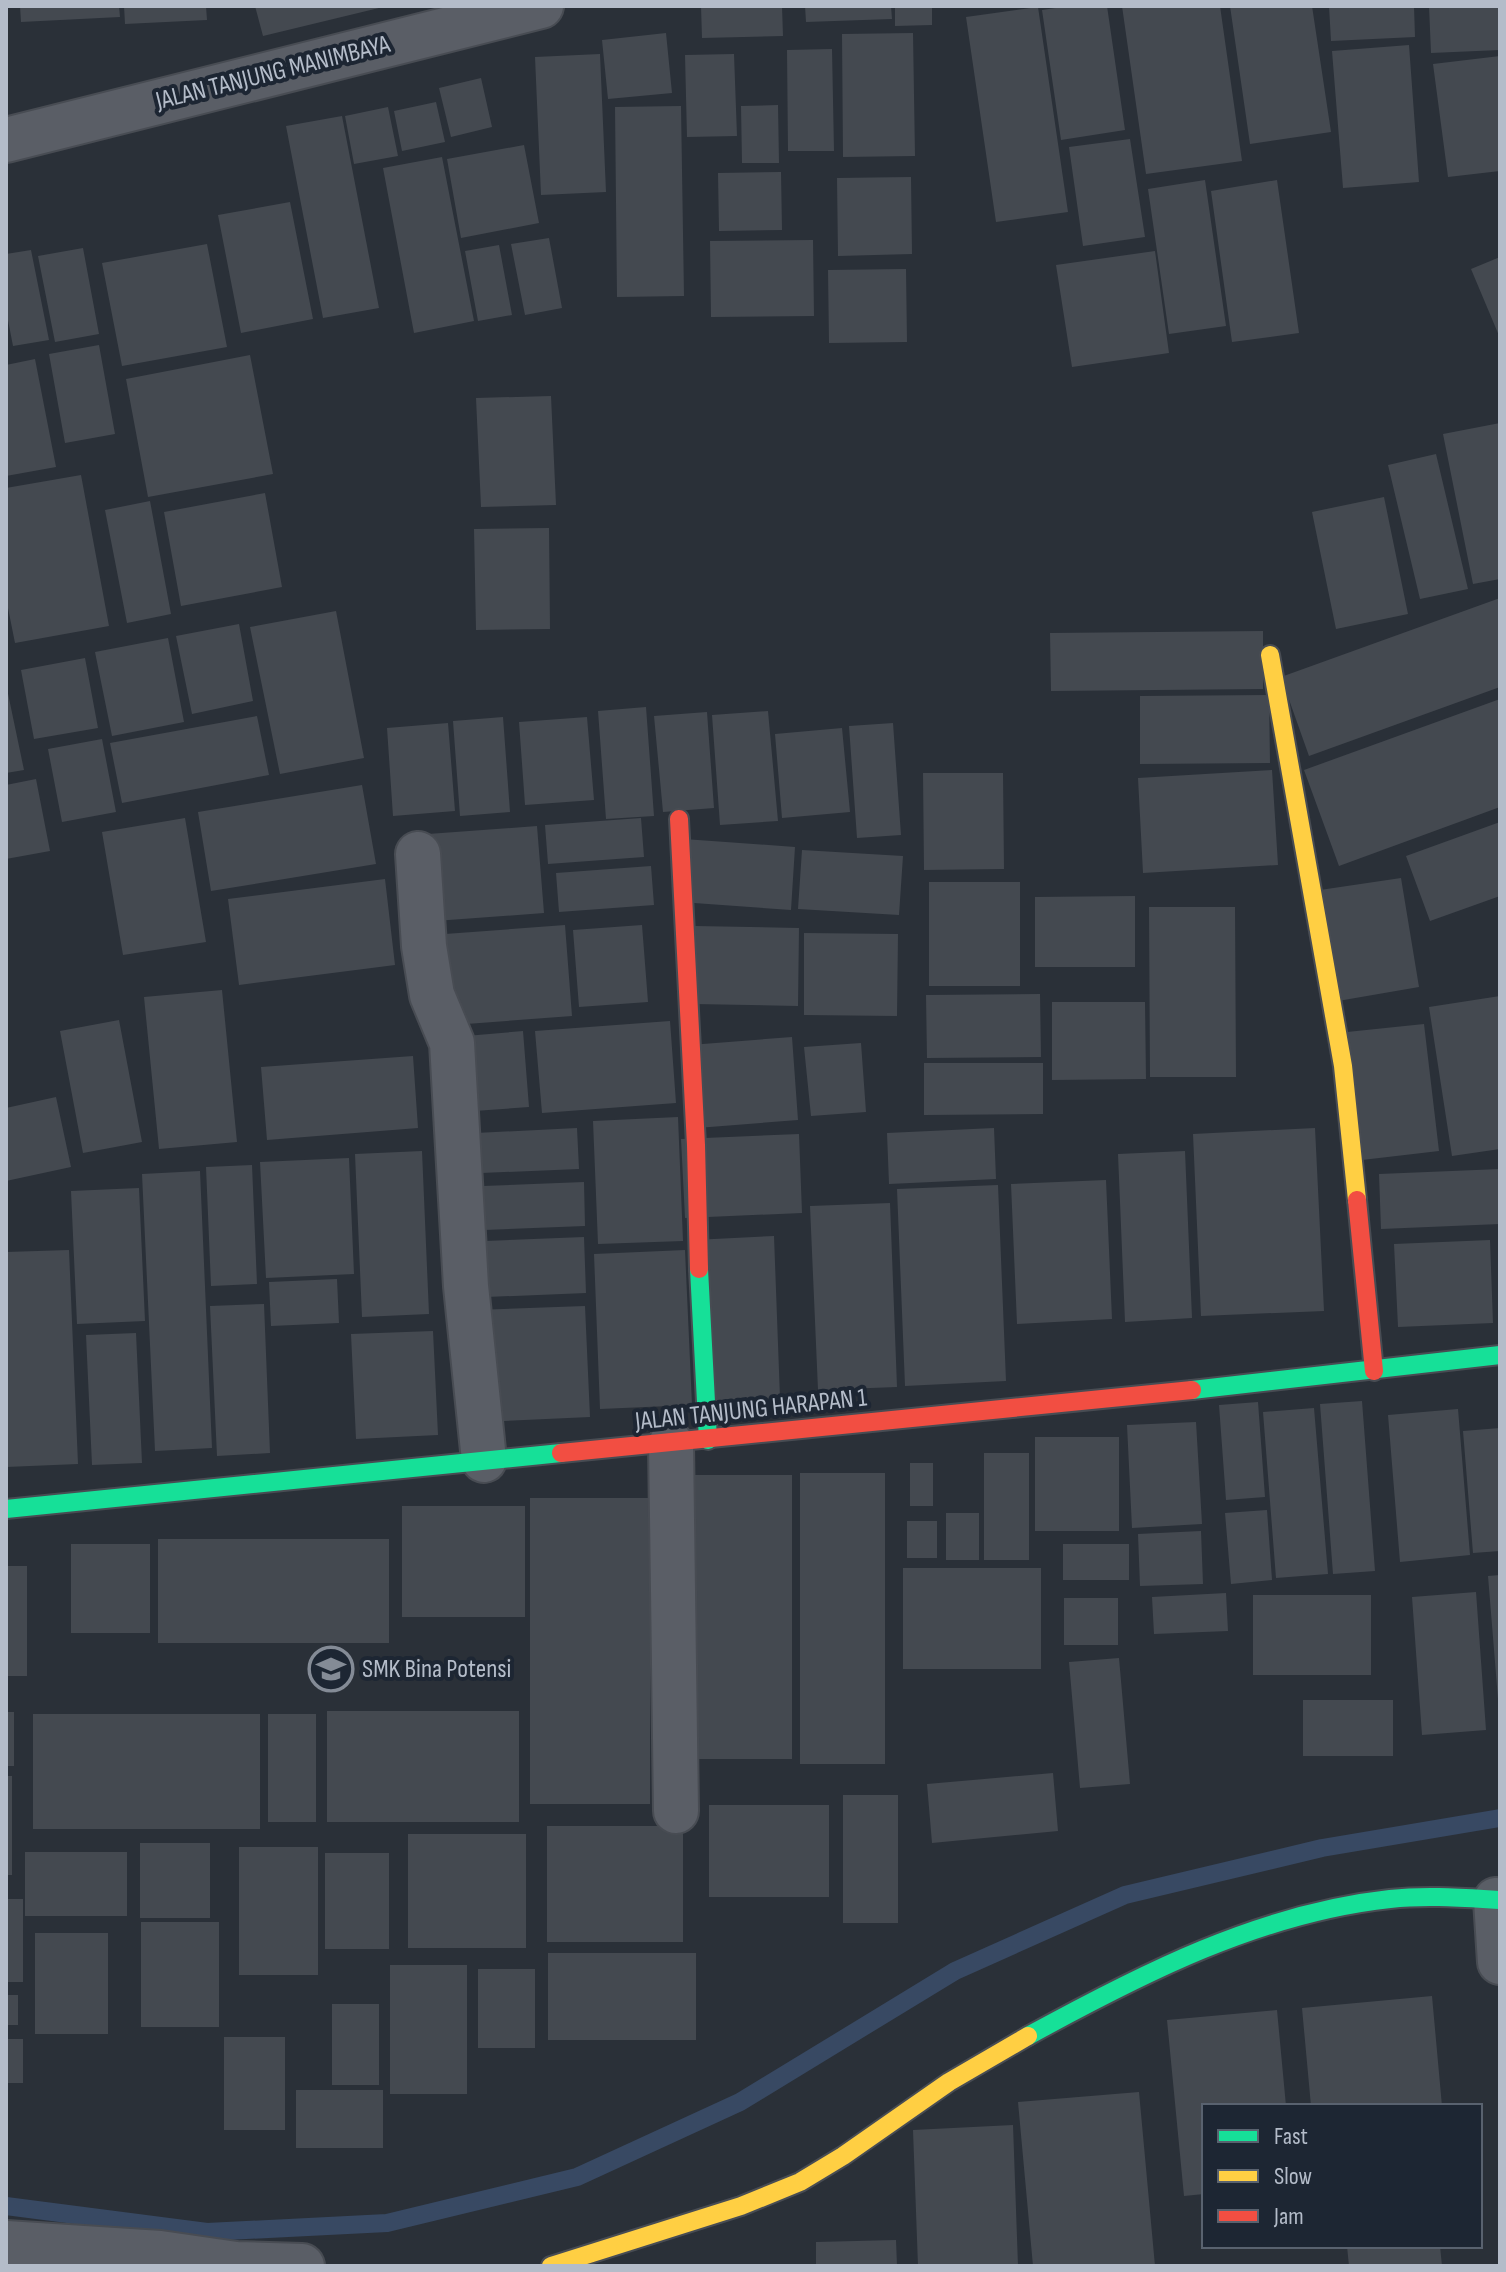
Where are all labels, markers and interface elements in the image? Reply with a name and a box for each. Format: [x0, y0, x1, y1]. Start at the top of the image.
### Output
street label: JALAN TANJUNG MANIMBAYA [152, 29, 394, 117]
street label: JALAN TANJUNG HARAPAN 1 [633, 1382, 868, 1438]
school or university icon: SMK Bina Potensi [307, 1645, 355, 1693]
place label: SMK Bina Potensi [362, 1654, 511, 1685]
legend [1202, 2104, 1482, 2248]
text: Fast [1274, 2122, 1308, 2151]
text: Slow [1274, 2162, 1312, 2191]
text: Jam [1273, 2202, 1304, 2231]

